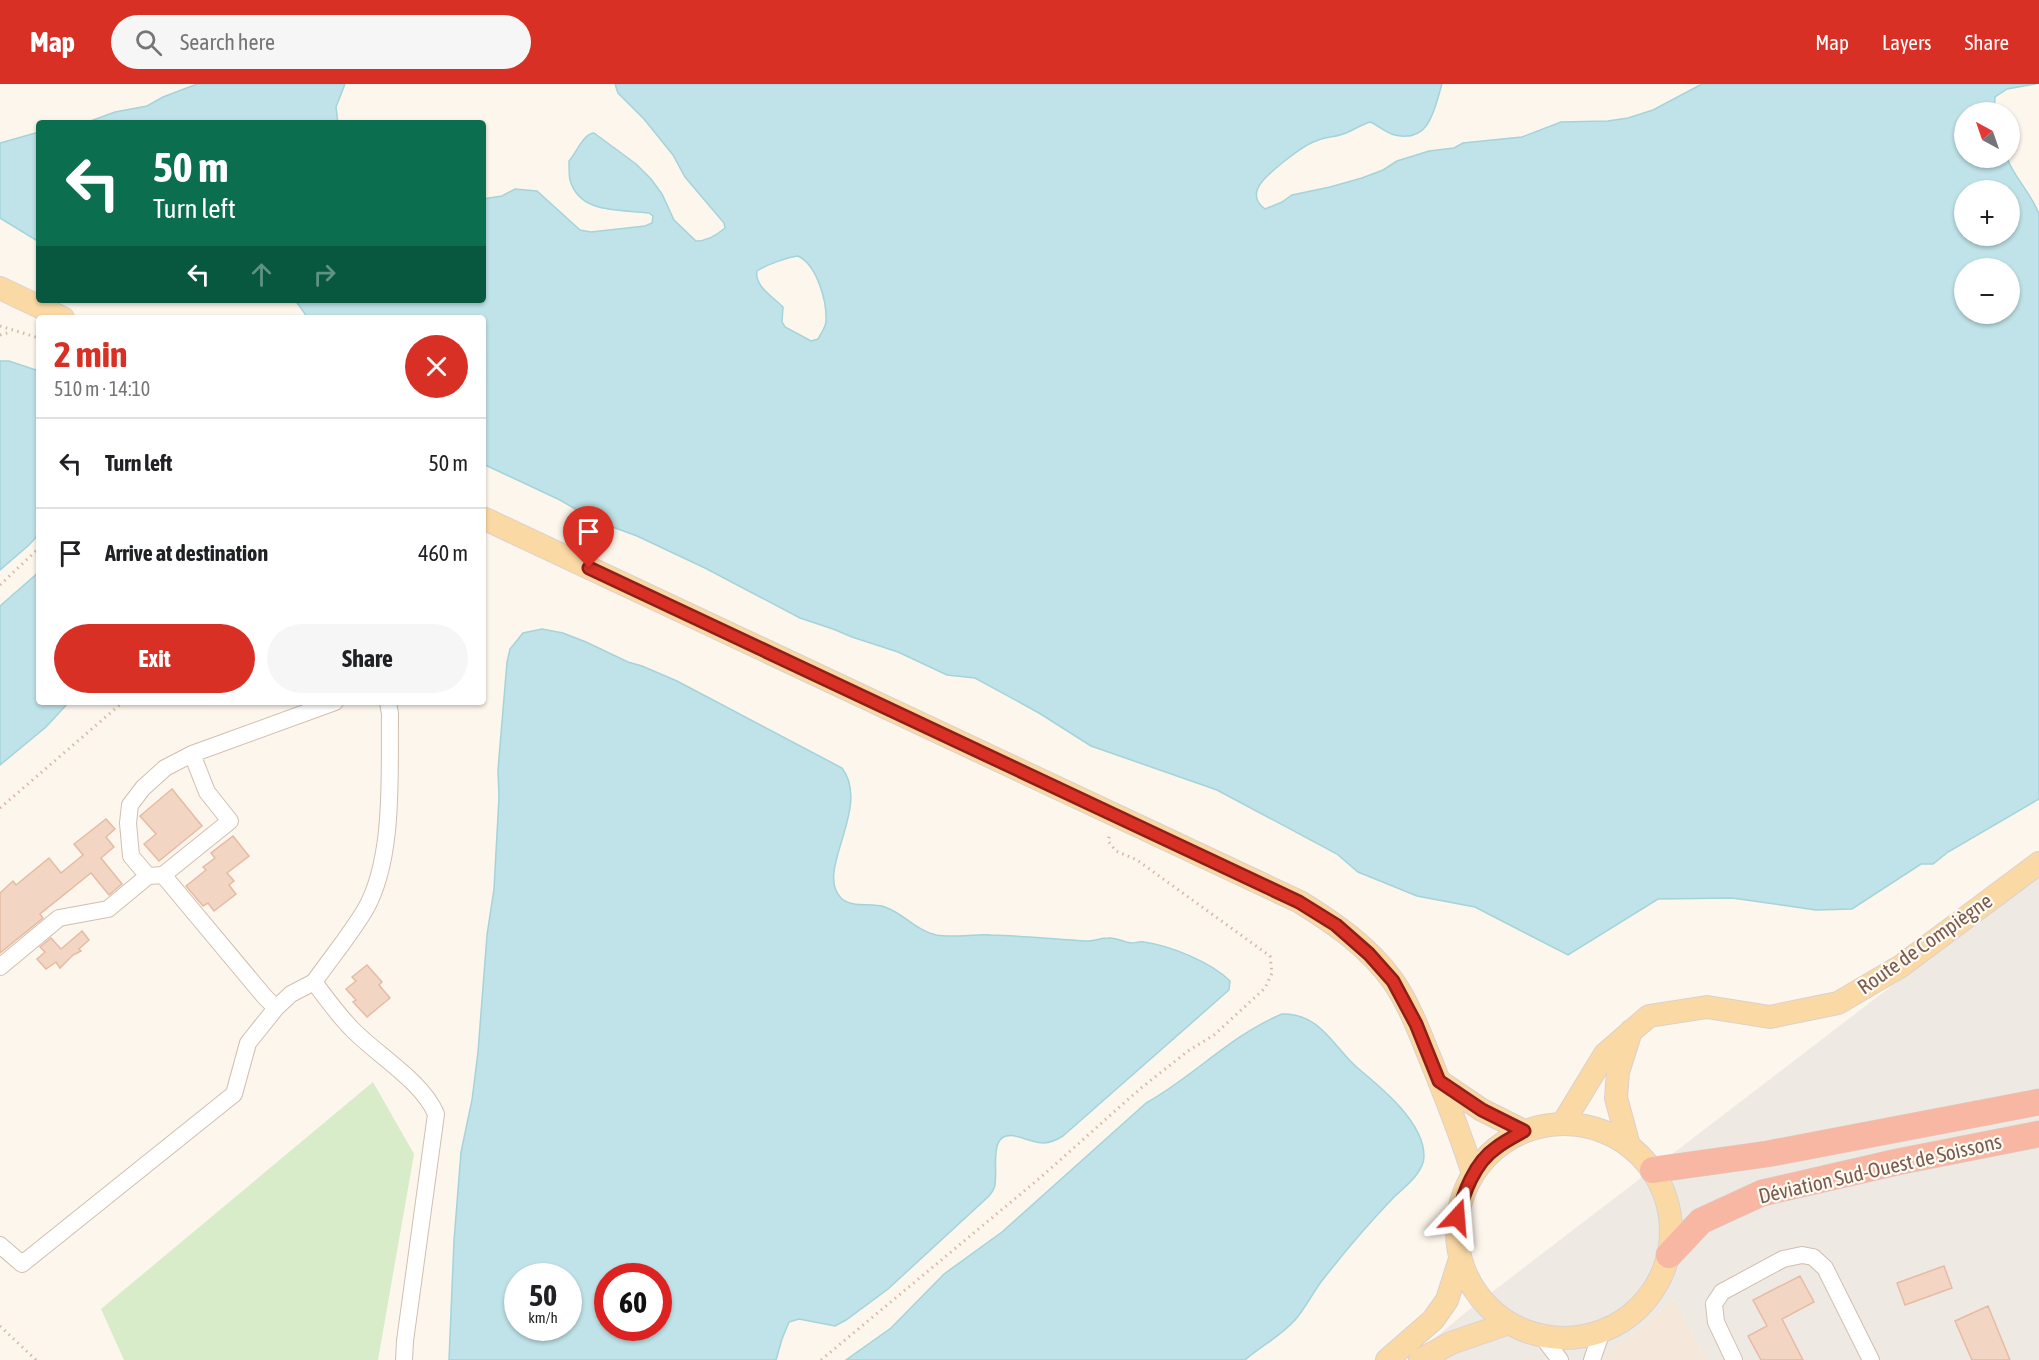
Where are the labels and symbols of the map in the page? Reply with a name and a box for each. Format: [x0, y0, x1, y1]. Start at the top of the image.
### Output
north arrow [1954, 102, 2020, 168]
pin [563, 506, 614, 568]
street label: Route de Compiègne [1853, 888, 1996, 999]
street label: Déviation Sud-Ouest de Soissons [1756, 1128, 2004, 1208]
position arrow [1425, 1185, 1489, 1249]
speed limit sign: 60 [594, 1263, 672, 1341]

